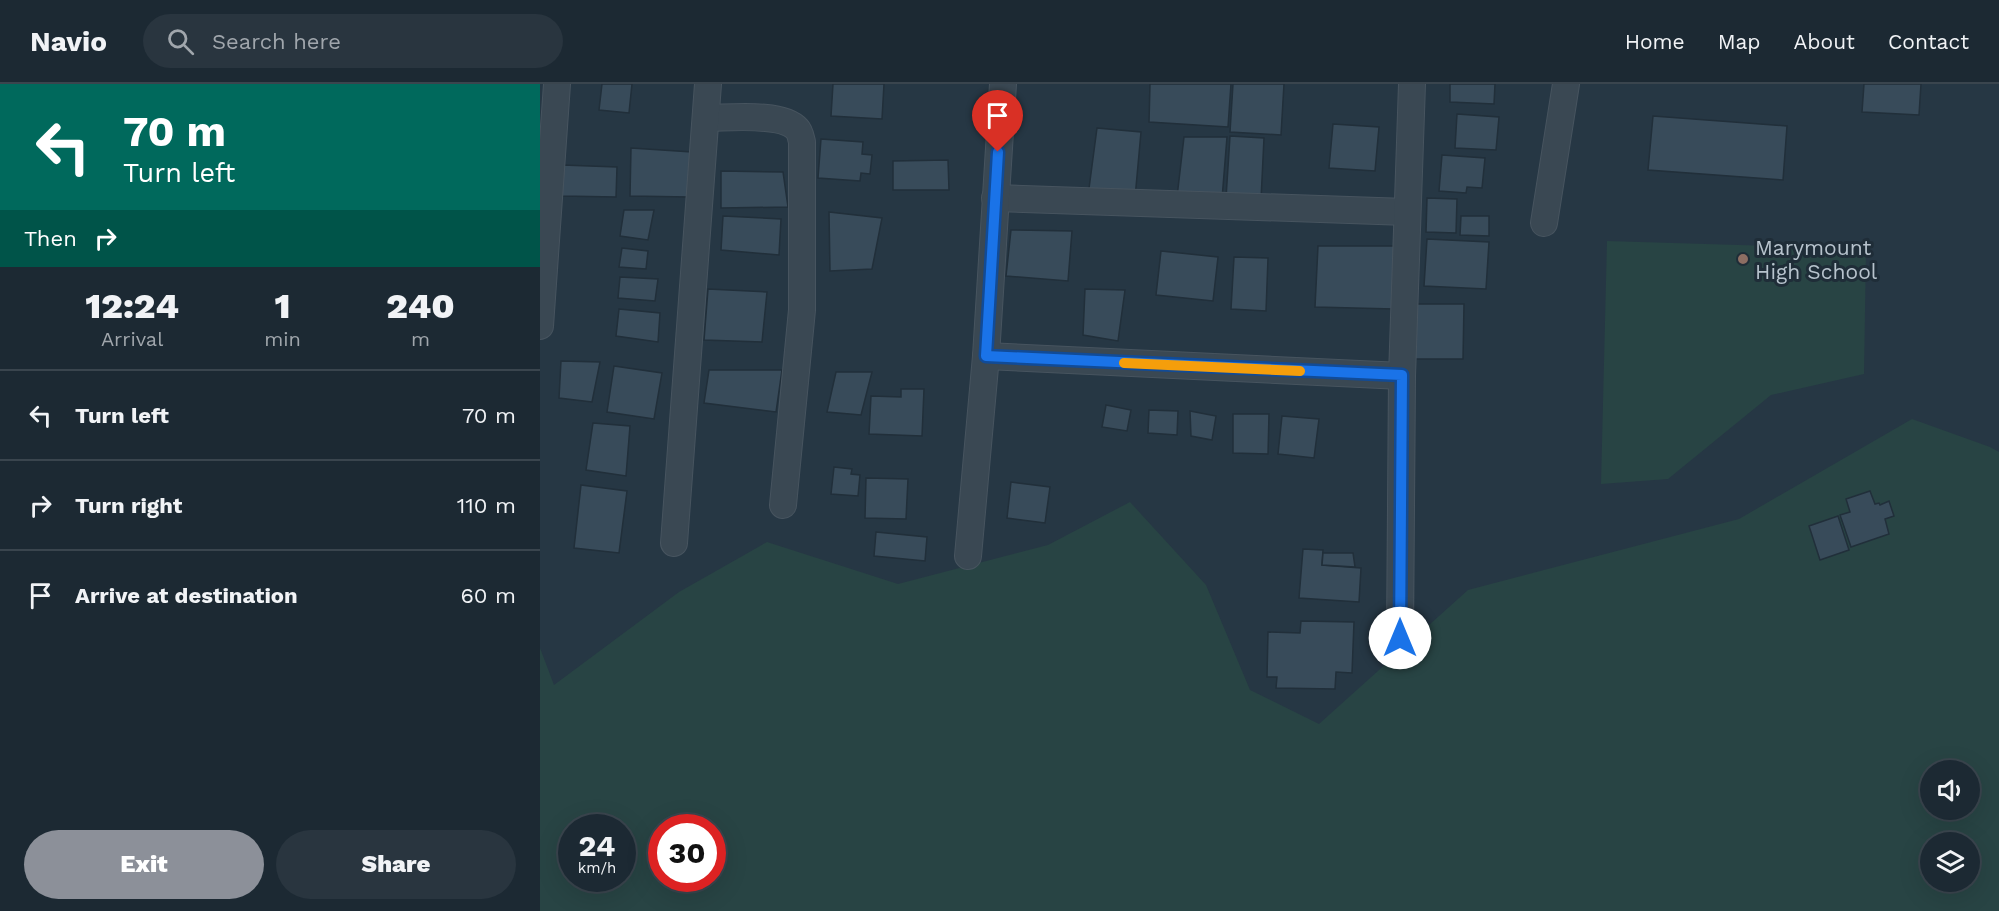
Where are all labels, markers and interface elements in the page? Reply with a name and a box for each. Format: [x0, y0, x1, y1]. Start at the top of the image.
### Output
search box [143, 14, 563, 68]
text: Navio [30, 25, 107, 58]
icon: search [164, 25, 197, 58]
text: Search here [212, 29, 341, 54]
text: Home [1625, 29, 1685, 54]
text: Map [1718, 29, 1761, 54]
text: About [1794, 29, 1855, 54]
text: Contact [1888, 29, 1969, 54]
pin [972, 90, 1023, 152]
icon: arrive [981, 99, 1014, 132]
text: 70 m [123, 107, 226, 156]
icon: left [24, 108, 102, 186]
text: Turn left [123, 157, 235, 189]
icon: right [89, 222, 122, 255]
text: Then [24, 226, 77, 251]
place label: Marymount High School [1755, 235, 1878, 284]
marker: Marymount High School [1736, 252, 1750, 266]
text: 12:24 [85, 285, 179, 327]
text: 1 [275, 285, 291, 327]
text: 240 [386, 285, 455, 327]
text: Arrival [101, 327, 163, 351]
text: min [264, 327, 301, 351]
text: m [411, 327, 430, 351]
icon: left [24, 399, 57, 432]
text: Turn left [75, 403, 169, 428]
text: 70 m [462, 403, 516, 428]
icon: right [24, 489, 57, 522]
text: Turn right [75, 493, 182, 518]
text: 110 m [457, 493, 516, 518]
icon: arrive [24, 579, 57, 612]
text: Arrive at destination [75, 583, 298, 608]
text: 60 m [460, 583, 516, 608]
position arrow [1368, 606, 1432, 670]
map controls [1920, 760, 1980, 892]
button: sound [1920, 760, 1980, 820]
speed limit sign: 30 [648, 814, 726, 892]
text: 24 [579, 828, 615, 863]
button: Exit [24, 830, 264, 899]
button: Share [276, 830, 516, 899]
button: layers [1920, 832, 1980, 892]
text: km/h [578, 859, 616, 877]

